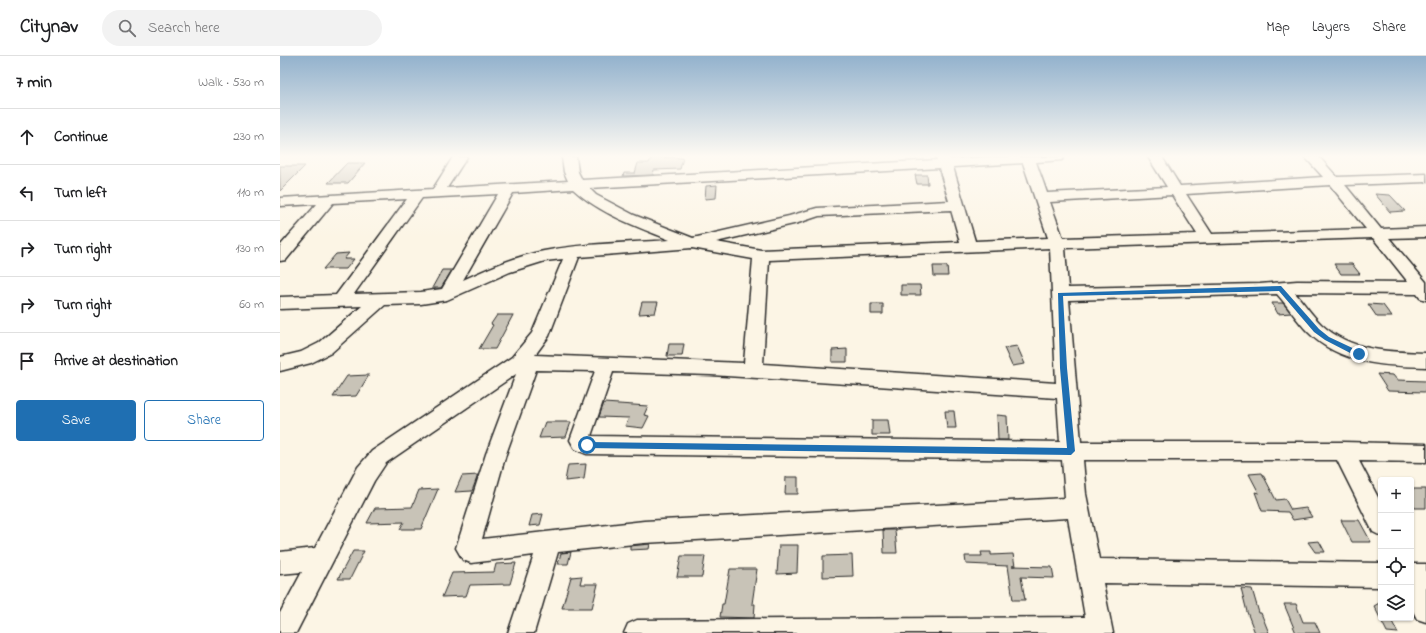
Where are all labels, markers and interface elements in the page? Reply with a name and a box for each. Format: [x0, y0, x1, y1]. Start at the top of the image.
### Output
search box [102, 10, 382, 46]
text: Citynav [20, 14, 78, 41]
icon: search [116, 17, 138, 39]
text: Search here [148, 17, 220, 39]
text: Map [1266, 17, 1290, 38]
text: Layers [1312, 17, 1350, 38]
text: Share [1372, 17, 1406, 38]
text: 7 min [16, 70, 52, 95]
text: Walk · 530 m [198, 73, 264, 92]
icon: ahead [16, 126, 38, 148]
text: Continue [54, 126, 108, 148]
text: 230 m [233, 127, 264, 146]
icon: left [16, 182, 38, 204]
text: Turn left [54, 182, 107, 204]
text: 110 m [237, 183, 264, 202]
icon: right [16, 238, 38, 260]
text: Turn right [54, 238, 112, 260]
text: 130 m [236, 239, 264, 258]
icon: right [16, 294, 38, 316]
text: Turn right [54, 294, 112, 316]
text: 60 m [239, 295, 264, 314]
route end [1350, 345, 1368, 363]
icon: arrive [16, 350, 38, 372]
text: Arrive at destination [54, 350, 178, 372]
button: Save [16, 400, 136, 441]
button: Share [144, 400, 264, 441]
route start [578, 436, 596, 454]
map controls [1378, 477, 1414, 621]
button: + [1378, 477, 1414, 513]
button: − [1378, 513, 1414, 549]
button: locate [1378, 549, 1414, 585]
button: layers [1378, 585, 1414, 621]

